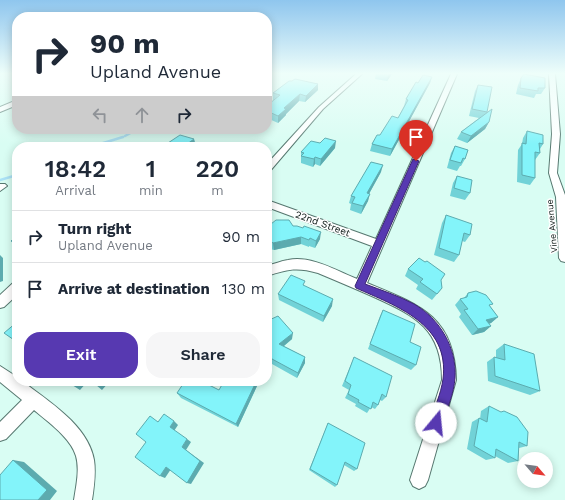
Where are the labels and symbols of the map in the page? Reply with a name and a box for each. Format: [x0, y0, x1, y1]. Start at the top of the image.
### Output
pin [399, 120, 433, 161]
street label: Vine Avenue [545, 199, 559, 253]
street label: 22nd Street [294, 208, 353, 239]
position arrow [415, 402, 457, 444]
north arrow [517, 452, 553, 488]

